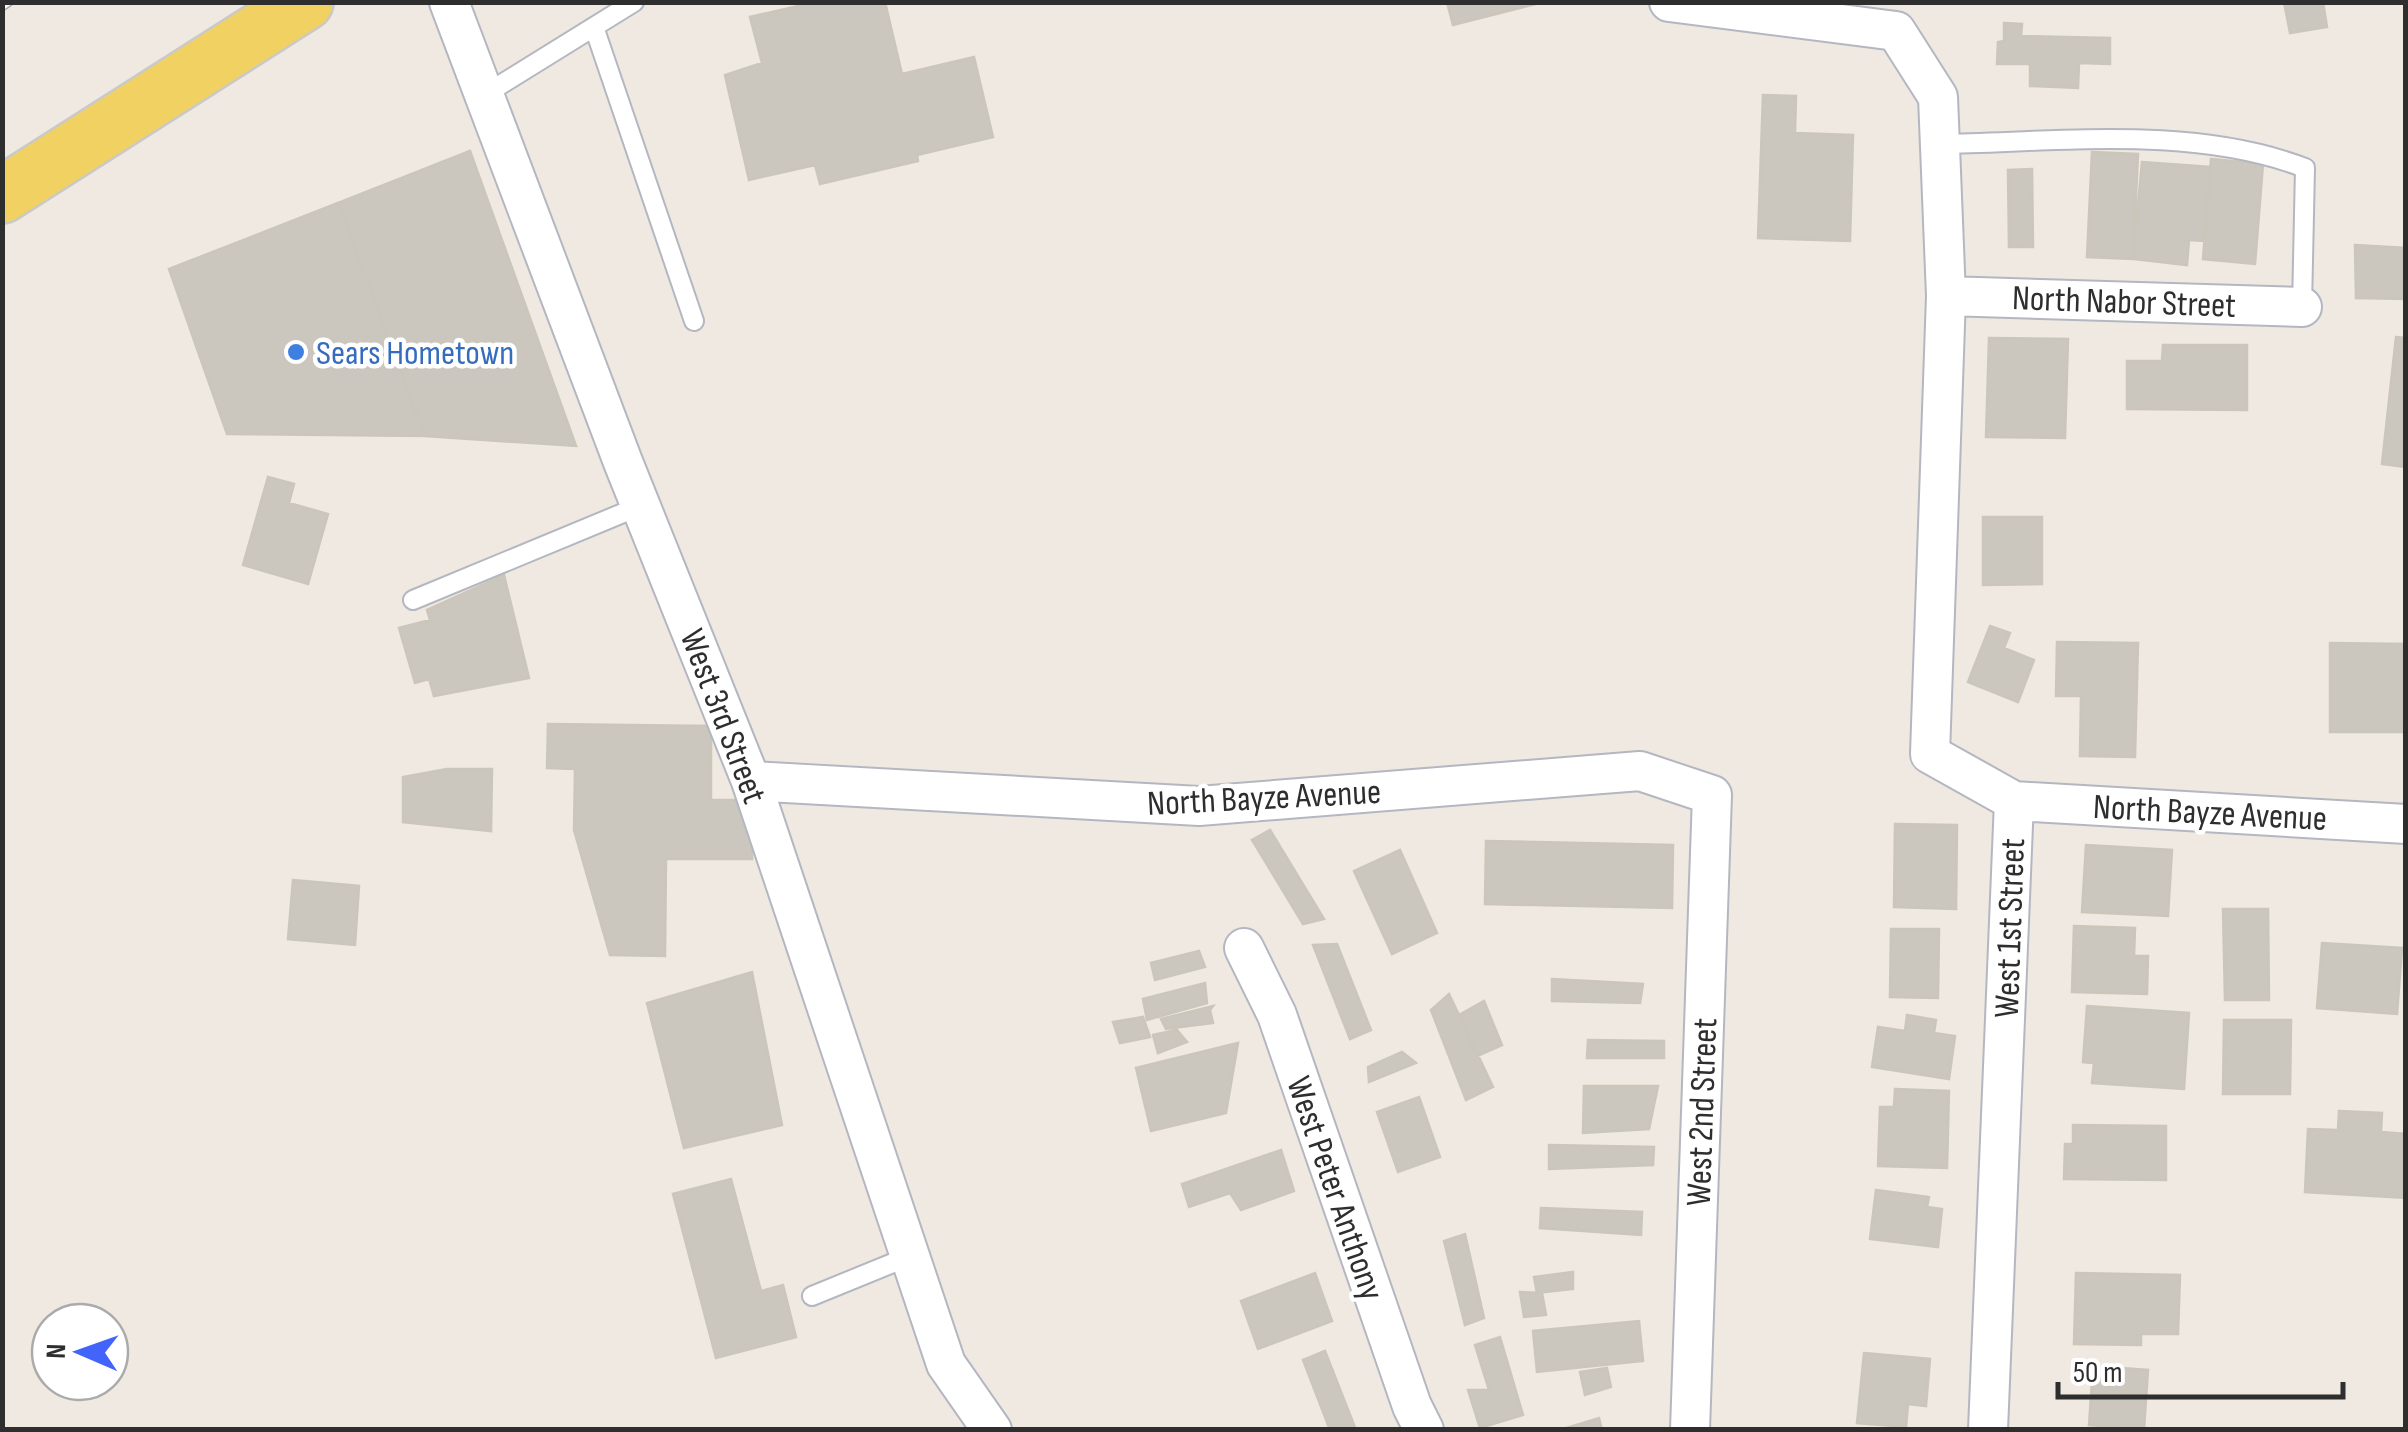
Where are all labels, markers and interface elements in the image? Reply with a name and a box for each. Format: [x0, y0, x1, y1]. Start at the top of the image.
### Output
street label: North Nabor Street [2011, 277, 2237, 328]
place label: Sears Hometown [316, 332, 514, 375]
marker: Sears Hometown [285, 341, 307, 363]
street label: West 3rd Street [670, 623, 776, 810]
street label: North Bayze Avenue [1146, 771, 1382, 826]
street label: North Bayze Avenue [2092, 786, 2328, 841]
street label: West 1st Street [1986, 837, 2035, 1019]
street label: West 2nd Street [1678, 1017, 1727, 1207]
street label: West Peter Anthony [1276, 1071, 1393, 1306]
north arrow [30, 1302, 130, 1402]
scale bar [2058, 1337, 2343, 1399]
text: N [40, 1343, 73, 1359]
text: 50 m [2073, 1355, 2122, 1391]

